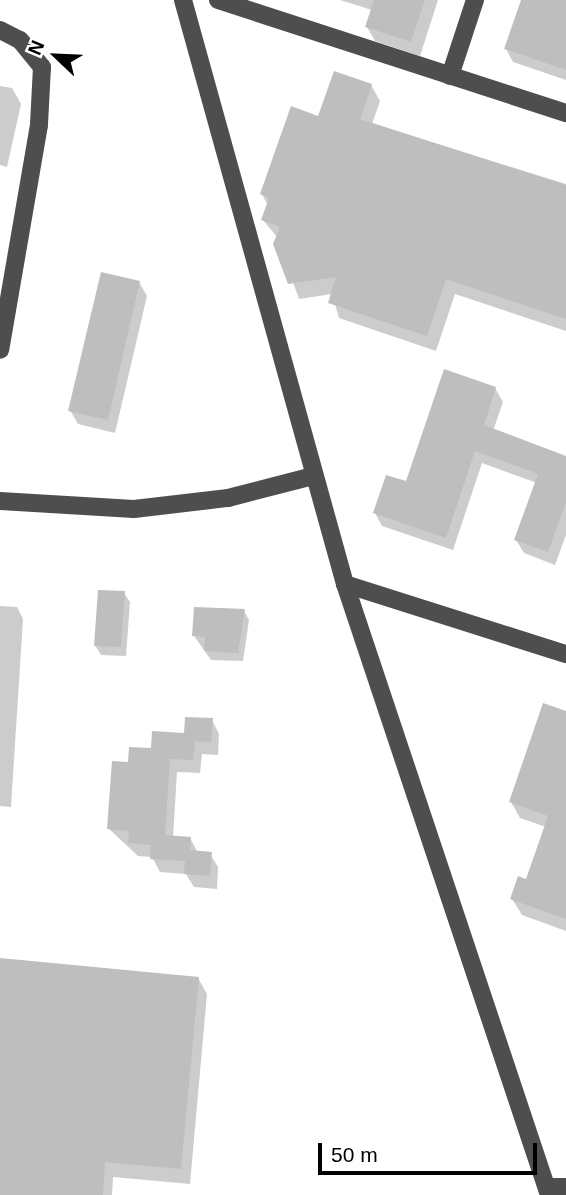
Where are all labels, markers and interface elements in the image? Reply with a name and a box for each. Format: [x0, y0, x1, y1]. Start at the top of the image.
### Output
north arrow [21, 21, 91, 91]
text: N [24, 37, 49, 58]
scale bar [321, 1128, 540, 1172]
text: 50 m [331, 1143, 378, 1166]

